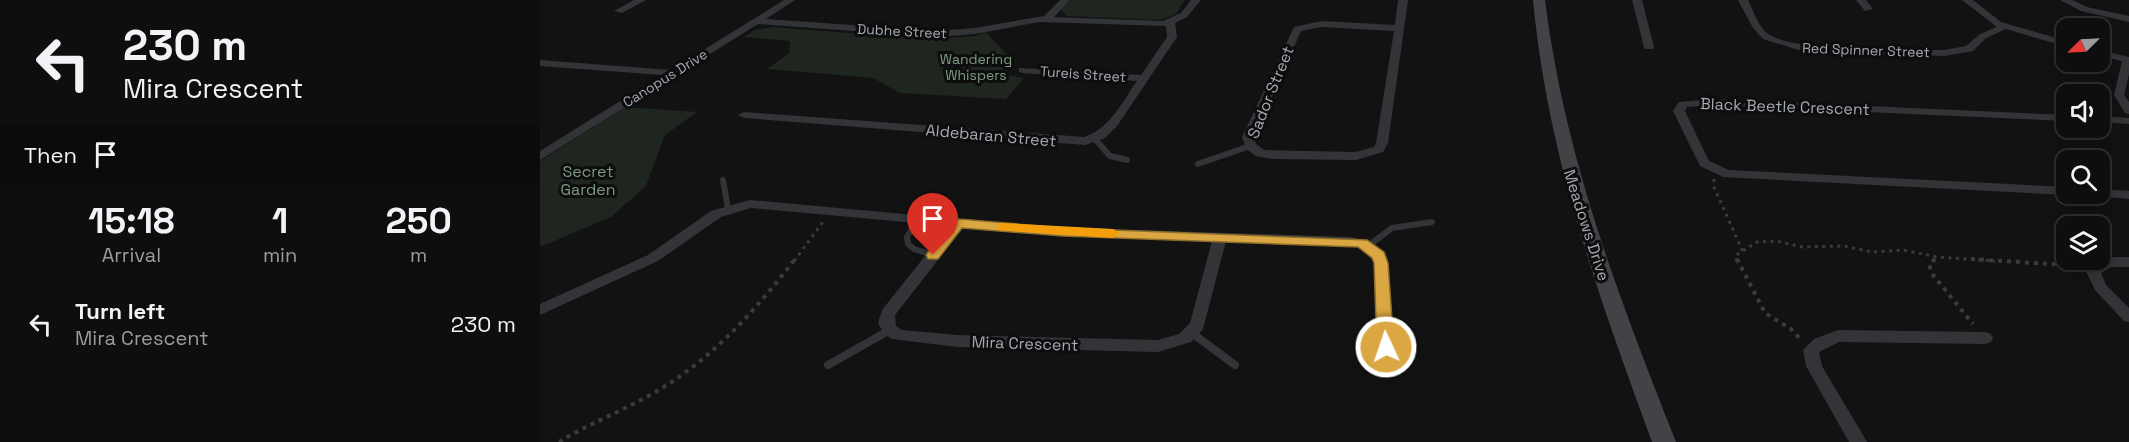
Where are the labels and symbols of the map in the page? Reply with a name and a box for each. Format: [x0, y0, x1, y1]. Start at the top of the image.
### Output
north arrow [2056, 18, 2110, 72]
street label: Dubhe Street [857, 20, 947, 42]
street label: Red Spinner Street [1802, 39, 1930, 61]
street label: Sador Street [1242, 43, 1299, 142]
street label: Canopus Drive [619, 45, 711, 111]
park label: Wandering Whispers [940, 50, 1012, 84]
street label: Tureis Street [1039, 62, 1127, 86]
street label: Black Beetle Crescent [1700, 93, 1870, 120]
street label: Aldebaran Street [925, 119, 1057, 152]
park label: Secret Garden [560, 161, 616, 200]
street label: Meadows Drive [1559, 167, 1614, 284]
pin [907, 193, 958, 255]
position arrow [1354, 315, 1418, 379]
street label: Mira Crescent [971, 331, 1079, 356]

